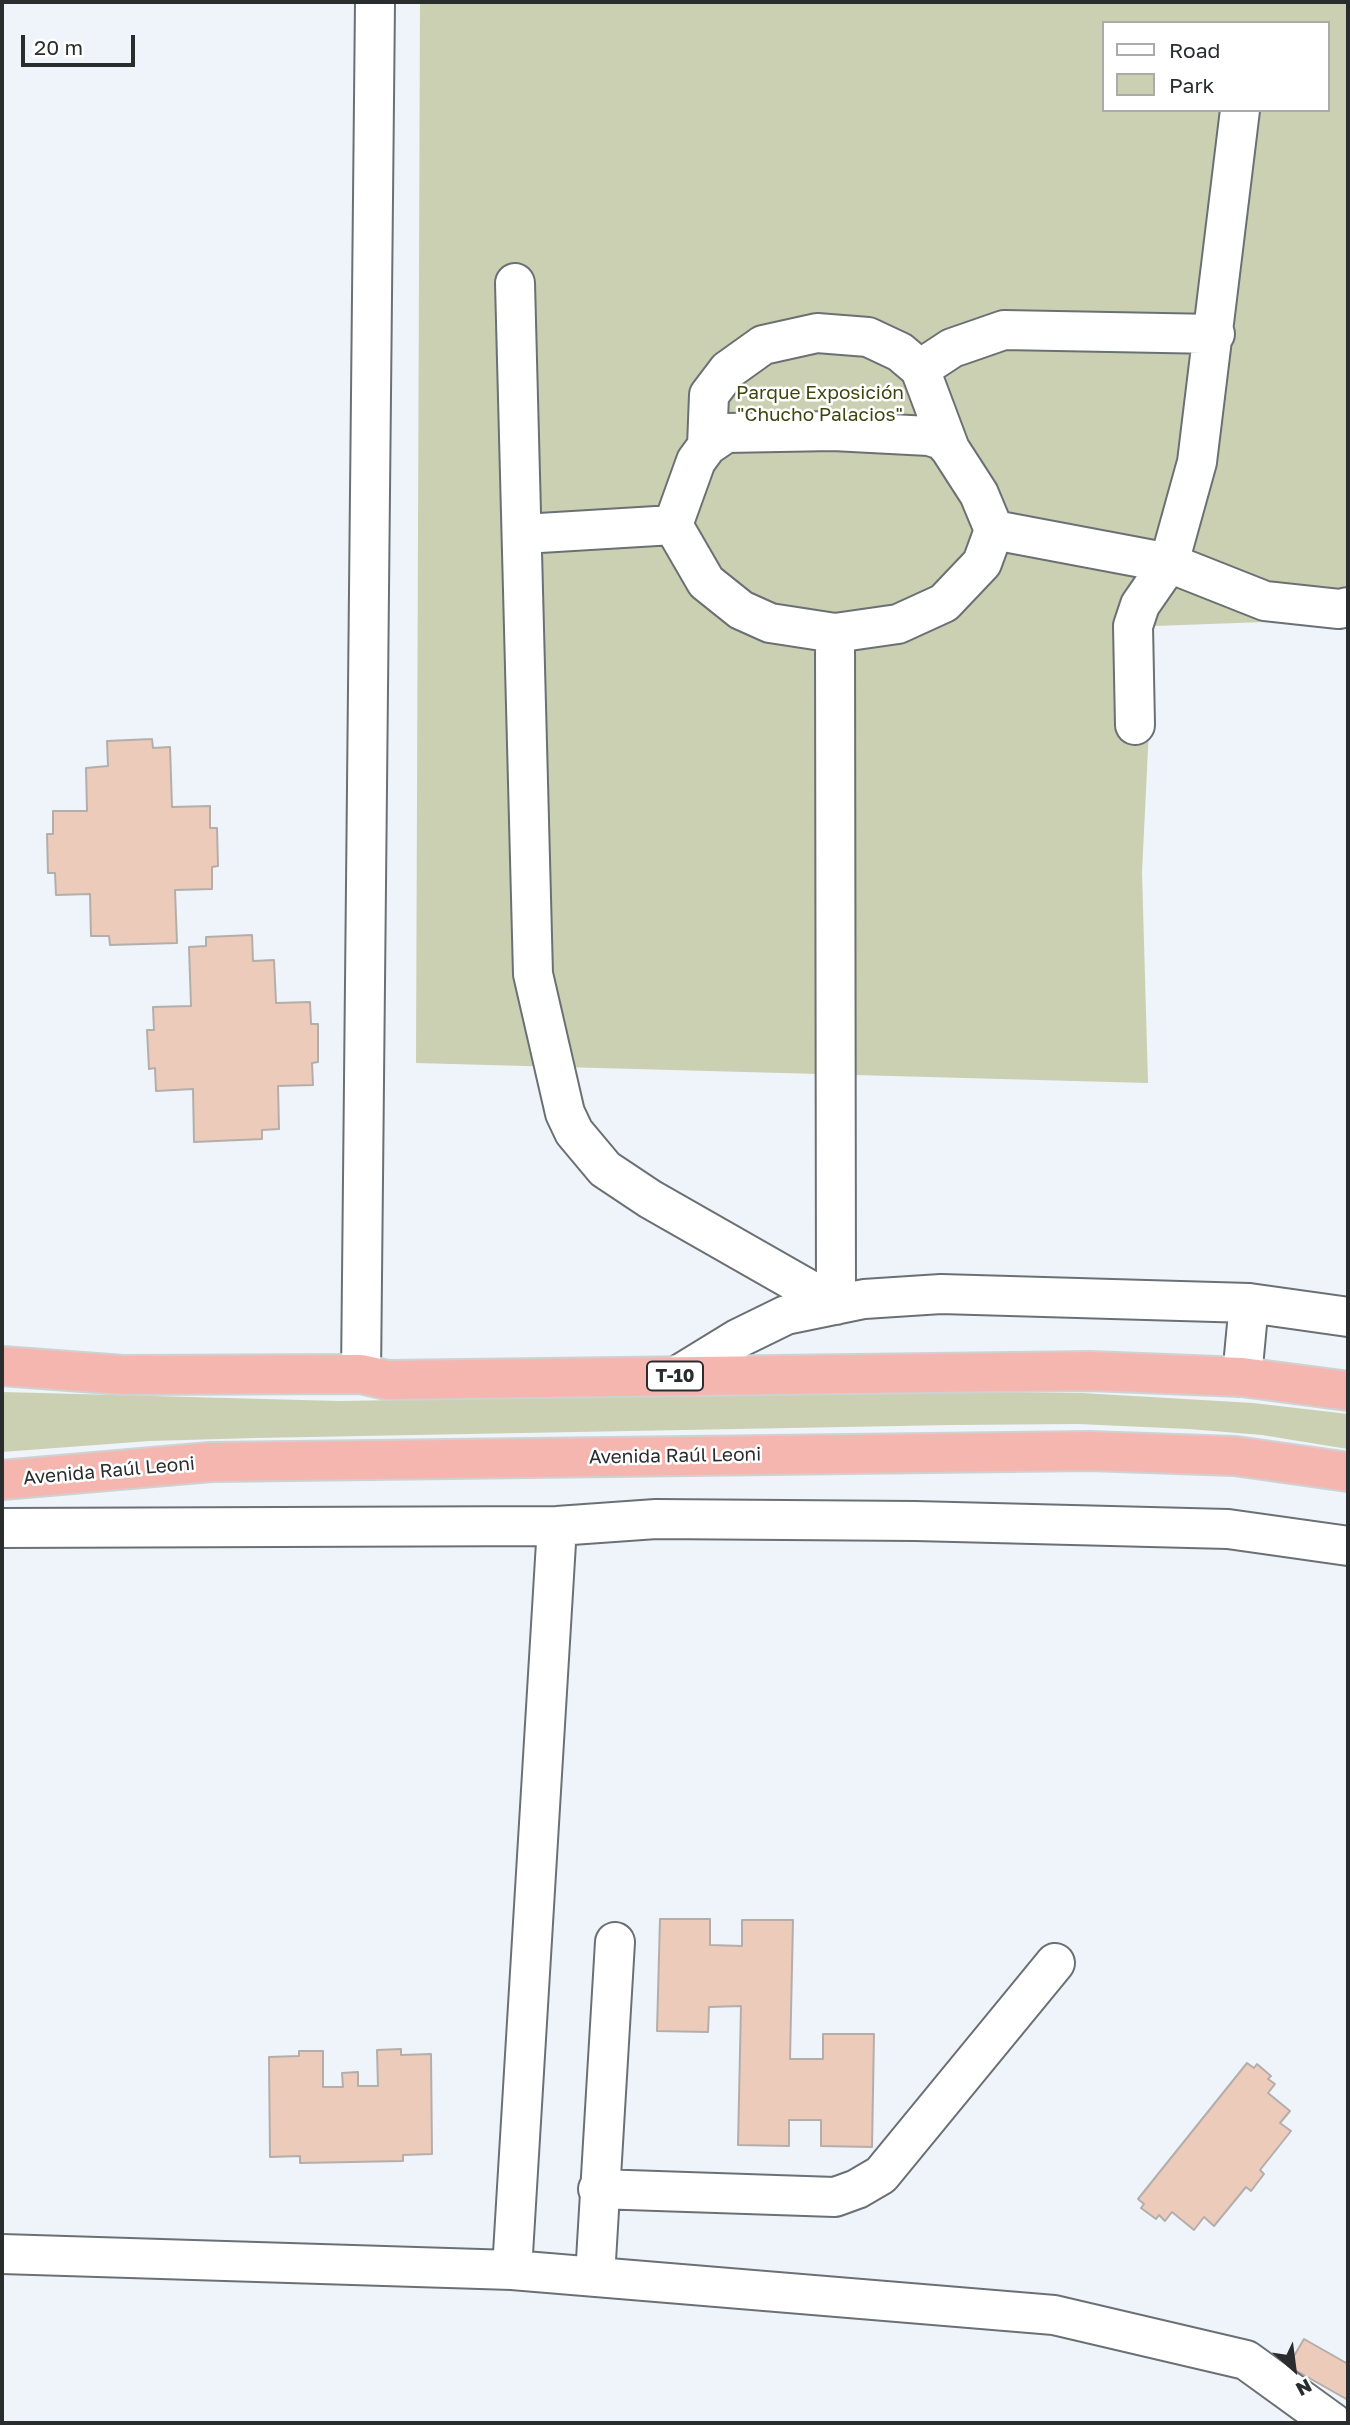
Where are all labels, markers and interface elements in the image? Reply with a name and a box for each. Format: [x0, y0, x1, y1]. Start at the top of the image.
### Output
scale bar [24, 21, 138, 65]
legend [1102, 21, 1329, 112]
text: 20 m [34, 34, 83, 60]
text: Road [1169, 37, 1220, 63]
text: Park [1169, 72, 1214, 98]
park label: Parque Exposición "Chucho Palacios" [736, 382, 904, 426]
road number: T-10 [647, 1362, 703, 1391]
street label: Avenida Raúl Leoni [589, 1443, 761, 1469]
street label: Avenida Raúl Leoni [22, 1452, 196, 1490]
north arrow [1259, 2334, 1329, 2404]
text: N [1292, 2374, 1316, 2402]

